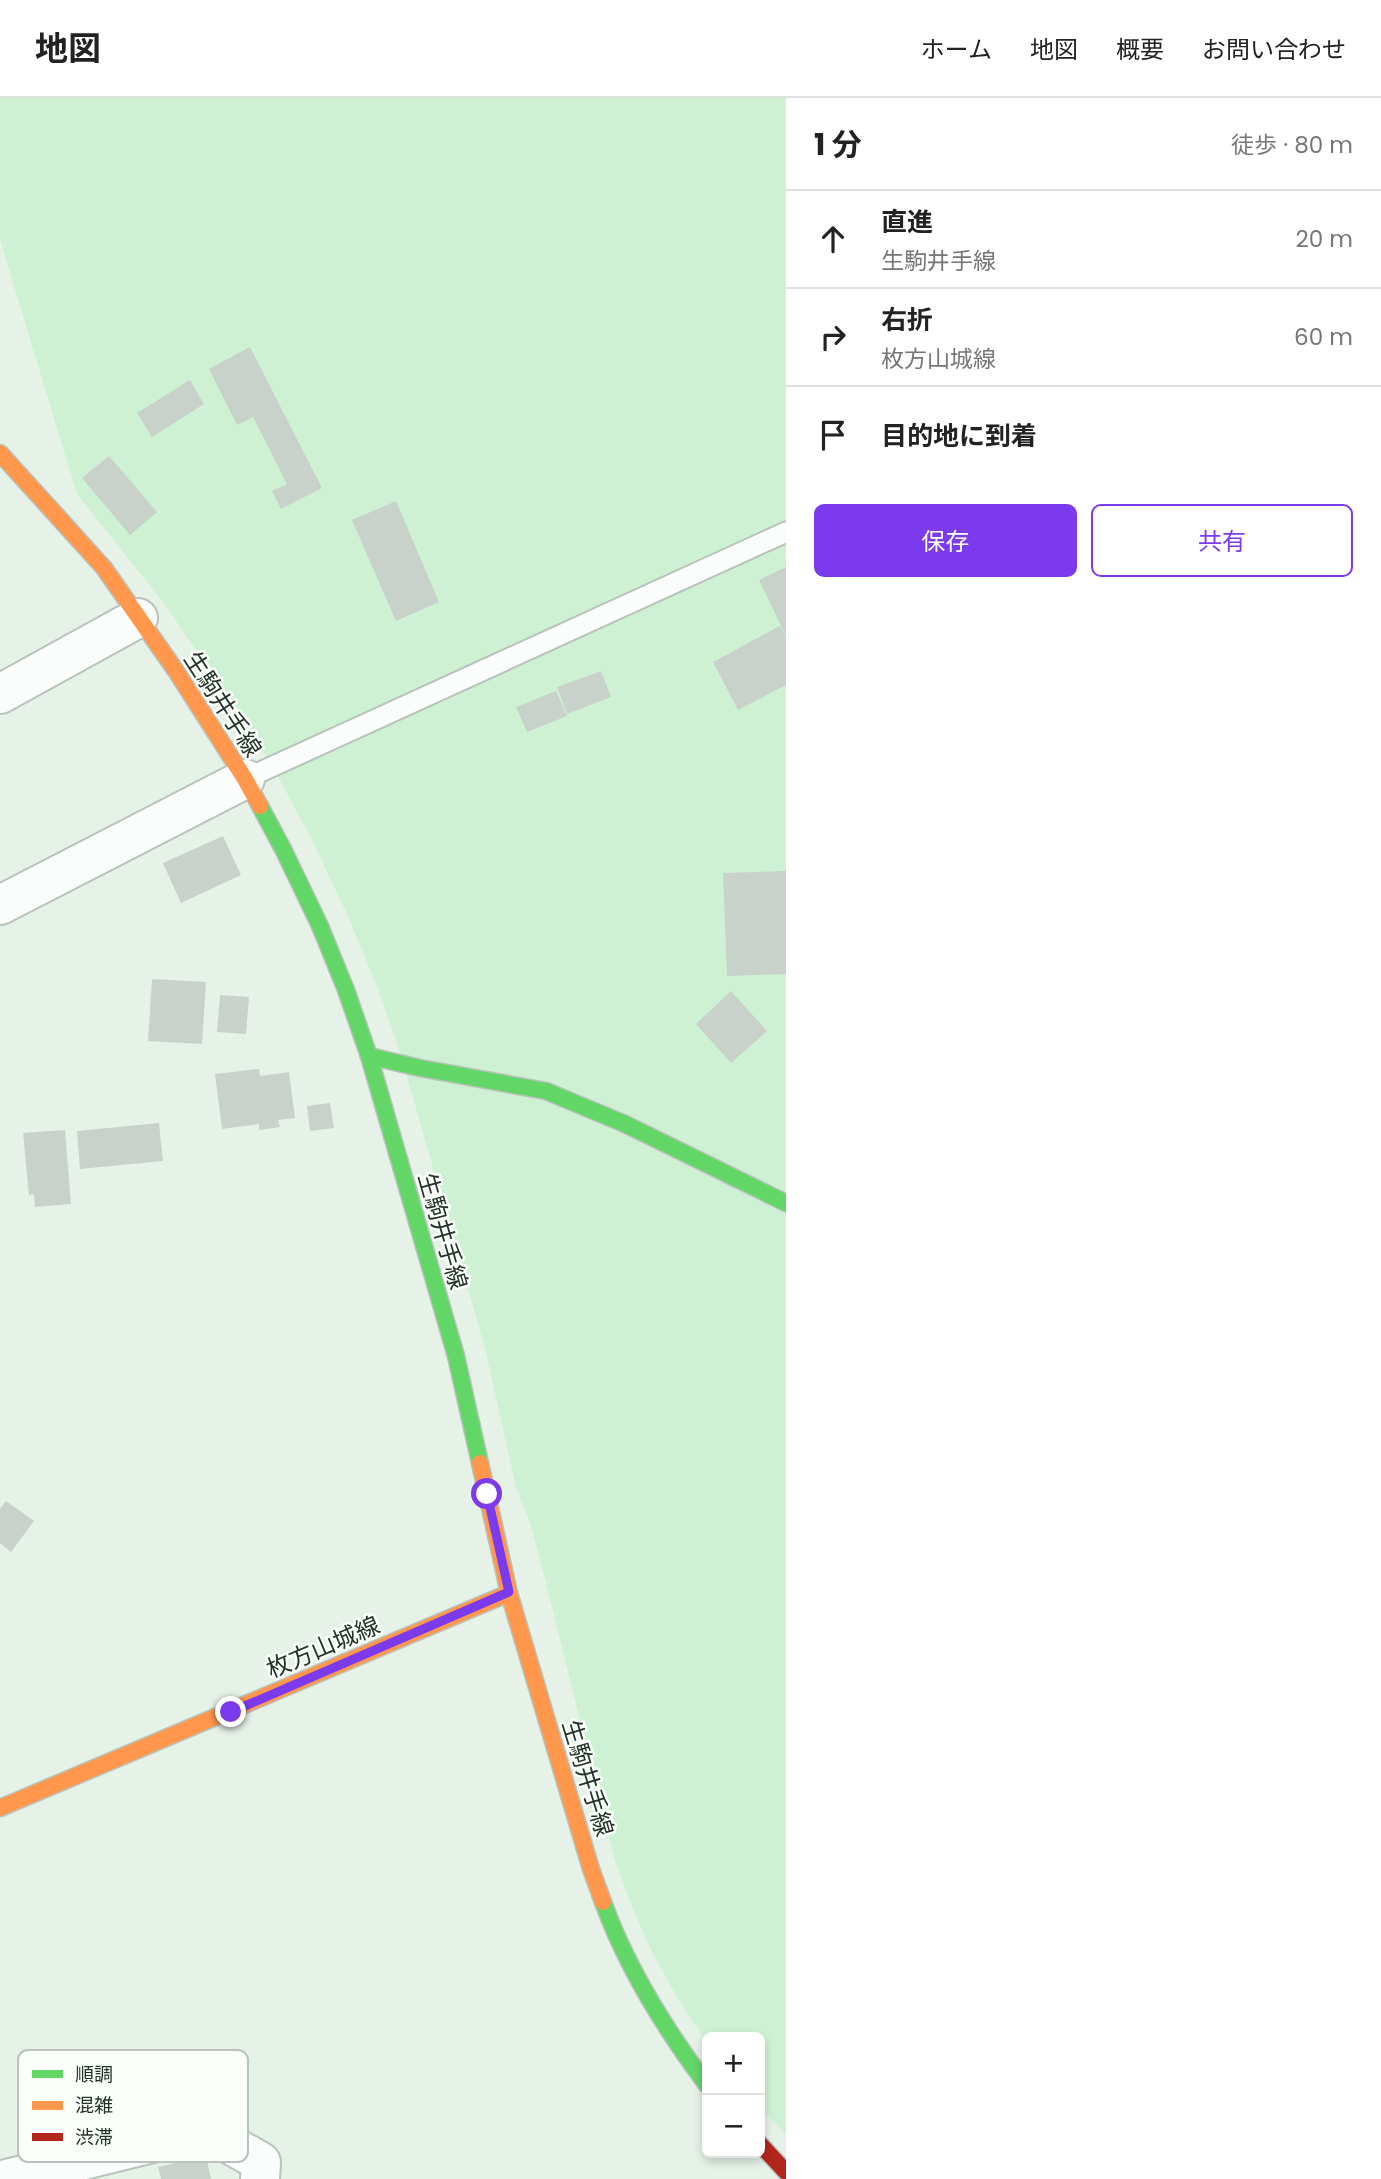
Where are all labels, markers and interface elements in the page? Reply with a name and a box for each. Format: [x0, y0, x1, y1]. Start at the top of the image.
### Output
text: 地図 [35, 25, 101, 72]
text: ホーム [921, 33, 992, 66]
text: 地図 [1030, 33, 1078, 66]
text: 概要 [1116, 33, 1164, 66]
text: お問い合わせ [1202, 33, 1346, 66]
text: 1 分 [814, 123, 862, 166]
text: 徒歩 · 80 m [1231, 129, 1353, 161]
text: 直進 [881, 204, 933, 240]
icon: ahead [814, 220, 852, 258]
text: 20 m [1295, 223, 1353, 255]
text: 生駒井手線 [881, 245, 996, 277]
text: 右折 [881, 302, 933, 338]
icon: right [814, 318, 852, 356]
text: 60 m [1294, 321, 1353, 353]
text: 枚方山城線 [881, 343, 996, 375]
icon: arrive [814, 416, 852, 454]
text: 目的地に到着 [881, 418, 1037, 454]
button: 保存 [814, 504, 1077, 577]
button: 共有 [1091, 504, 1353, 577]
street label: 生駒井手線 [176, 645, 270, 763]
street label: 生駒井手線 [411, 1169, 475, 1293]
route start [471, 1478, 502, 1509]
street label: 枚方山城線 [261, 1608, 385, 1686]
route end [215, 1696, 246, 1727]
street label: 生駒井手線 [555, 1716, 621, 1840]
map controls [702, 2032, 765, 2158]
button: + [702, 2032, 765, 2095]
legend [18, 2050, 248, 2162]
text: 順調 [75, 2061, 113, 2088]
text: 混雑 [75, 2092, 113, 2119]
button: − [702, 2095, 765, 2158]
text: 渋滞 [75, 2124, 113, 2151]

